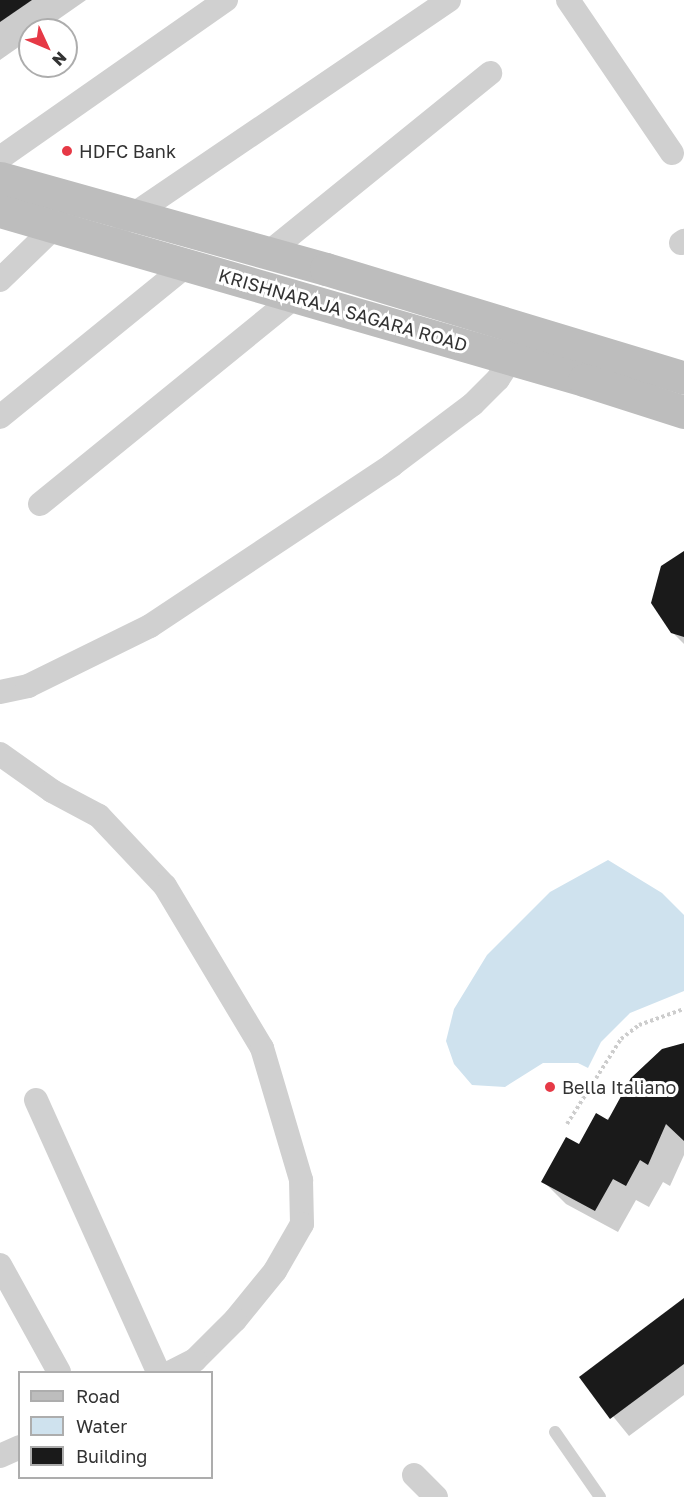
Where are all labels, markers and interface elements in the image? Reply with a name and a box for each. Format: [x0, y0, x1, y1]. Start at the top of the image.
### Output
north arrow [18, 18, 78, 78]
text: N [48, 48, 71, 70]
place label: HDFC Bank [79, 140, 176, 162]
marker: HDFC Bank [60, 144, 74, 158]
street label: KRISHNARAJA SAGARA ROAD [216, 264, 470, 356]
place label: Bella Italiano [562, 1076, 676, 1098]
marker: Bella Italiano [543, 1080, 557, 1094]
legend [18, 1371, 213, 1479]
text: Road [76, 1385, 120, 1407]
text: Water [76, 1415, 127, 1437]
text: Building [76, 1445, 147, 1467]

